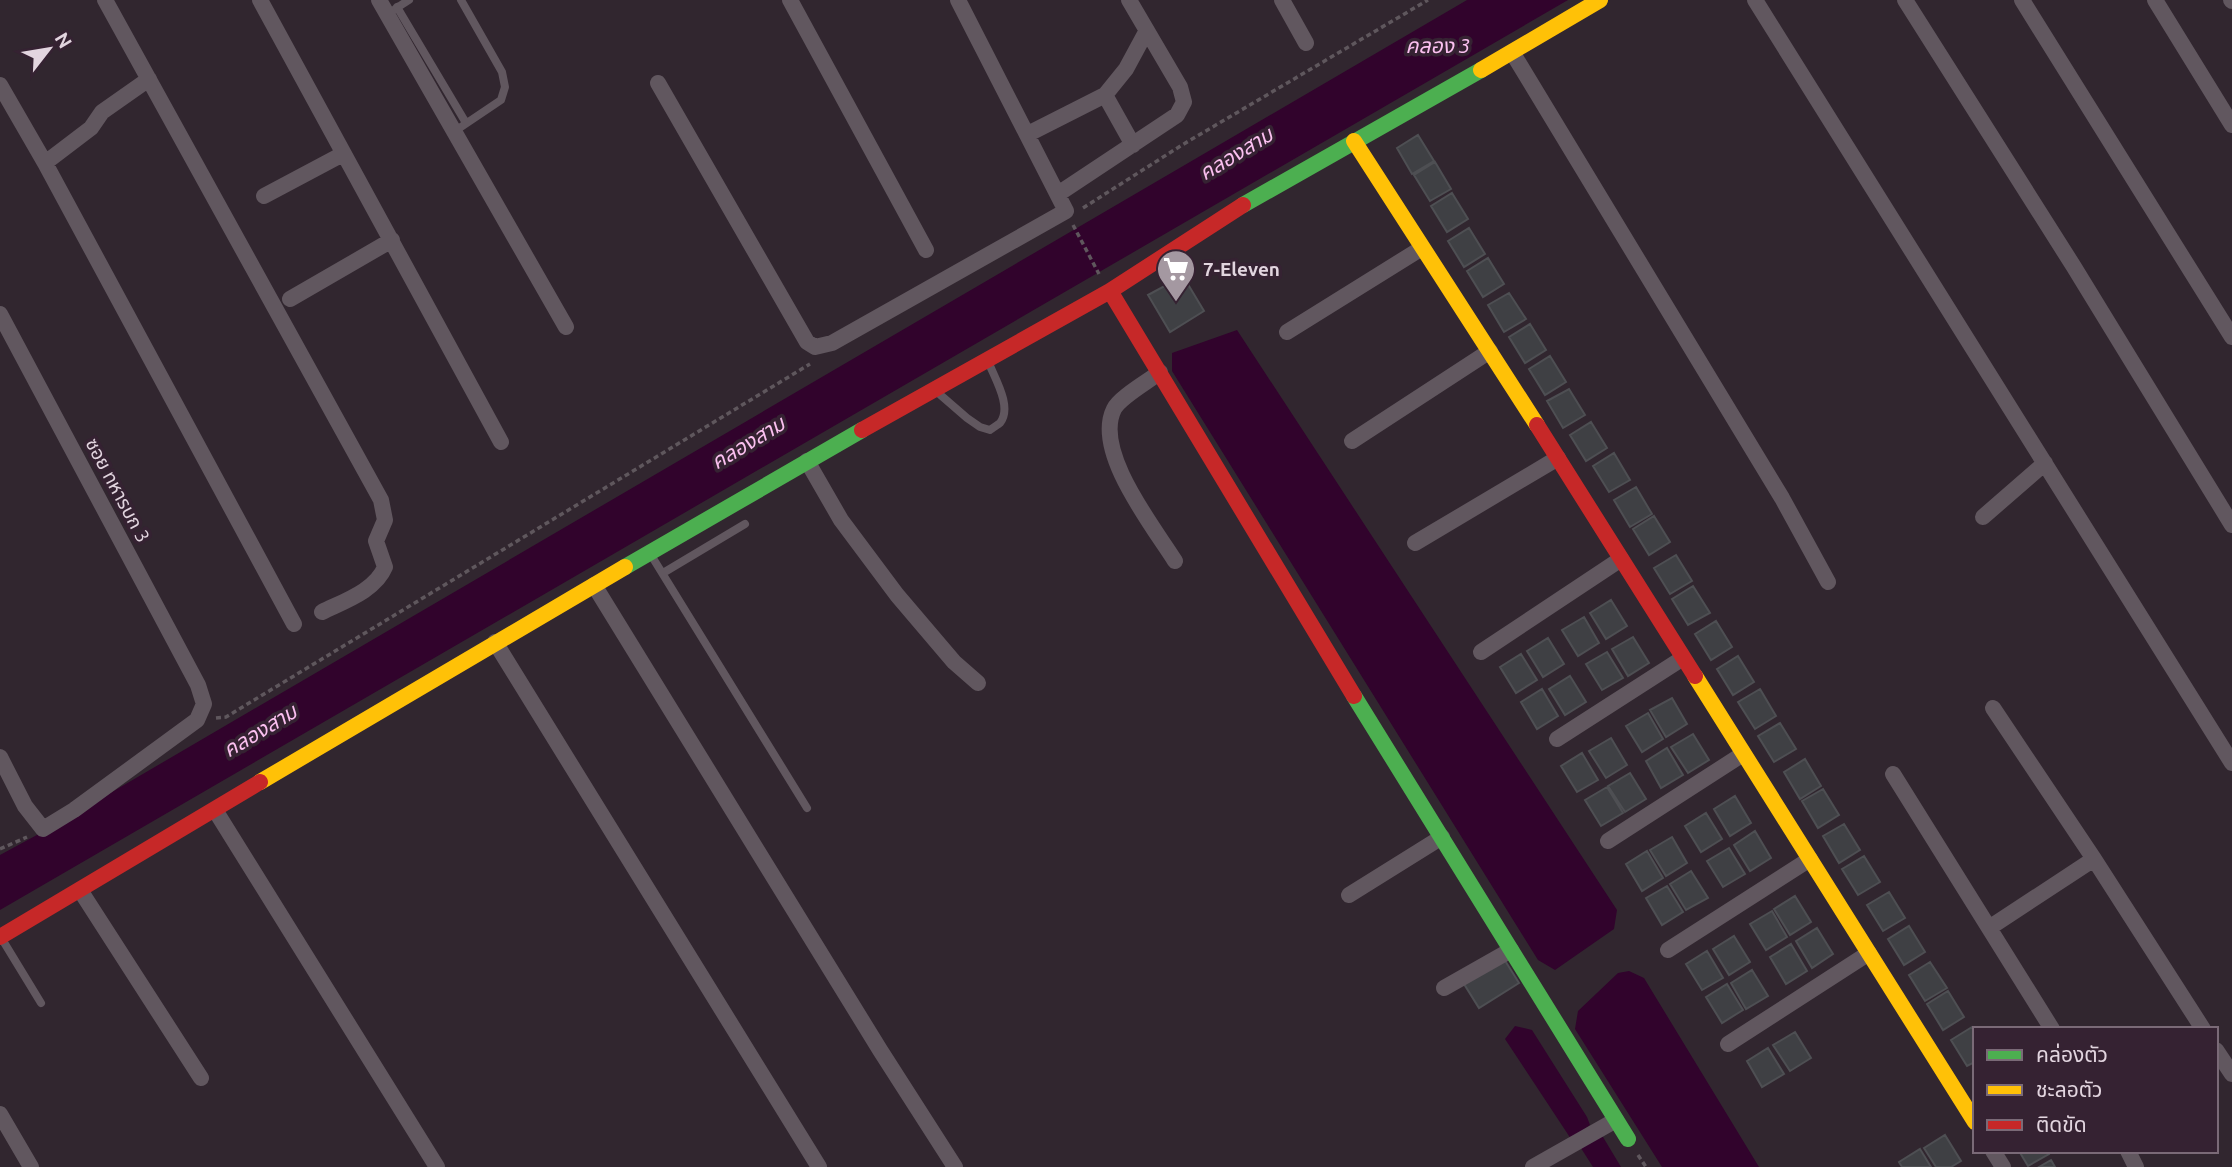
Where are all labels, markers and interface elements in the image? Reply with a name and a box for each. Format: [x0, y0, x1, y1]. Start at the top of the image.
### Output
north arrow [14, 14, 84, 84]
text: N [50, 28, 77, 52]
water label: คลอง 3 [1406, 33, 1470, 57]
water label: คลองสาม [1194, 121, 1278, 184]
supermarket icon: 7-Eleven [1155, 248, 1197, 303]
place label: 7-Eleven [1203, 258, 1280, 280]
water label: คลองสาม [706, 410, 790, 473]
street label: ซอย ทหารบก 3 [81, 434, 155, 546]
water label: คลองสาม [218, 698, 302, 761]
legend [1973, 1027, 2218, 1153]
text: คล่องตัว [2036, 1042, 2108, 1066]
text: ชะลอตัว [2036, 1077, 2102, 1101]
text: ติดขัด [2036, 1112, 2087, 1136]

